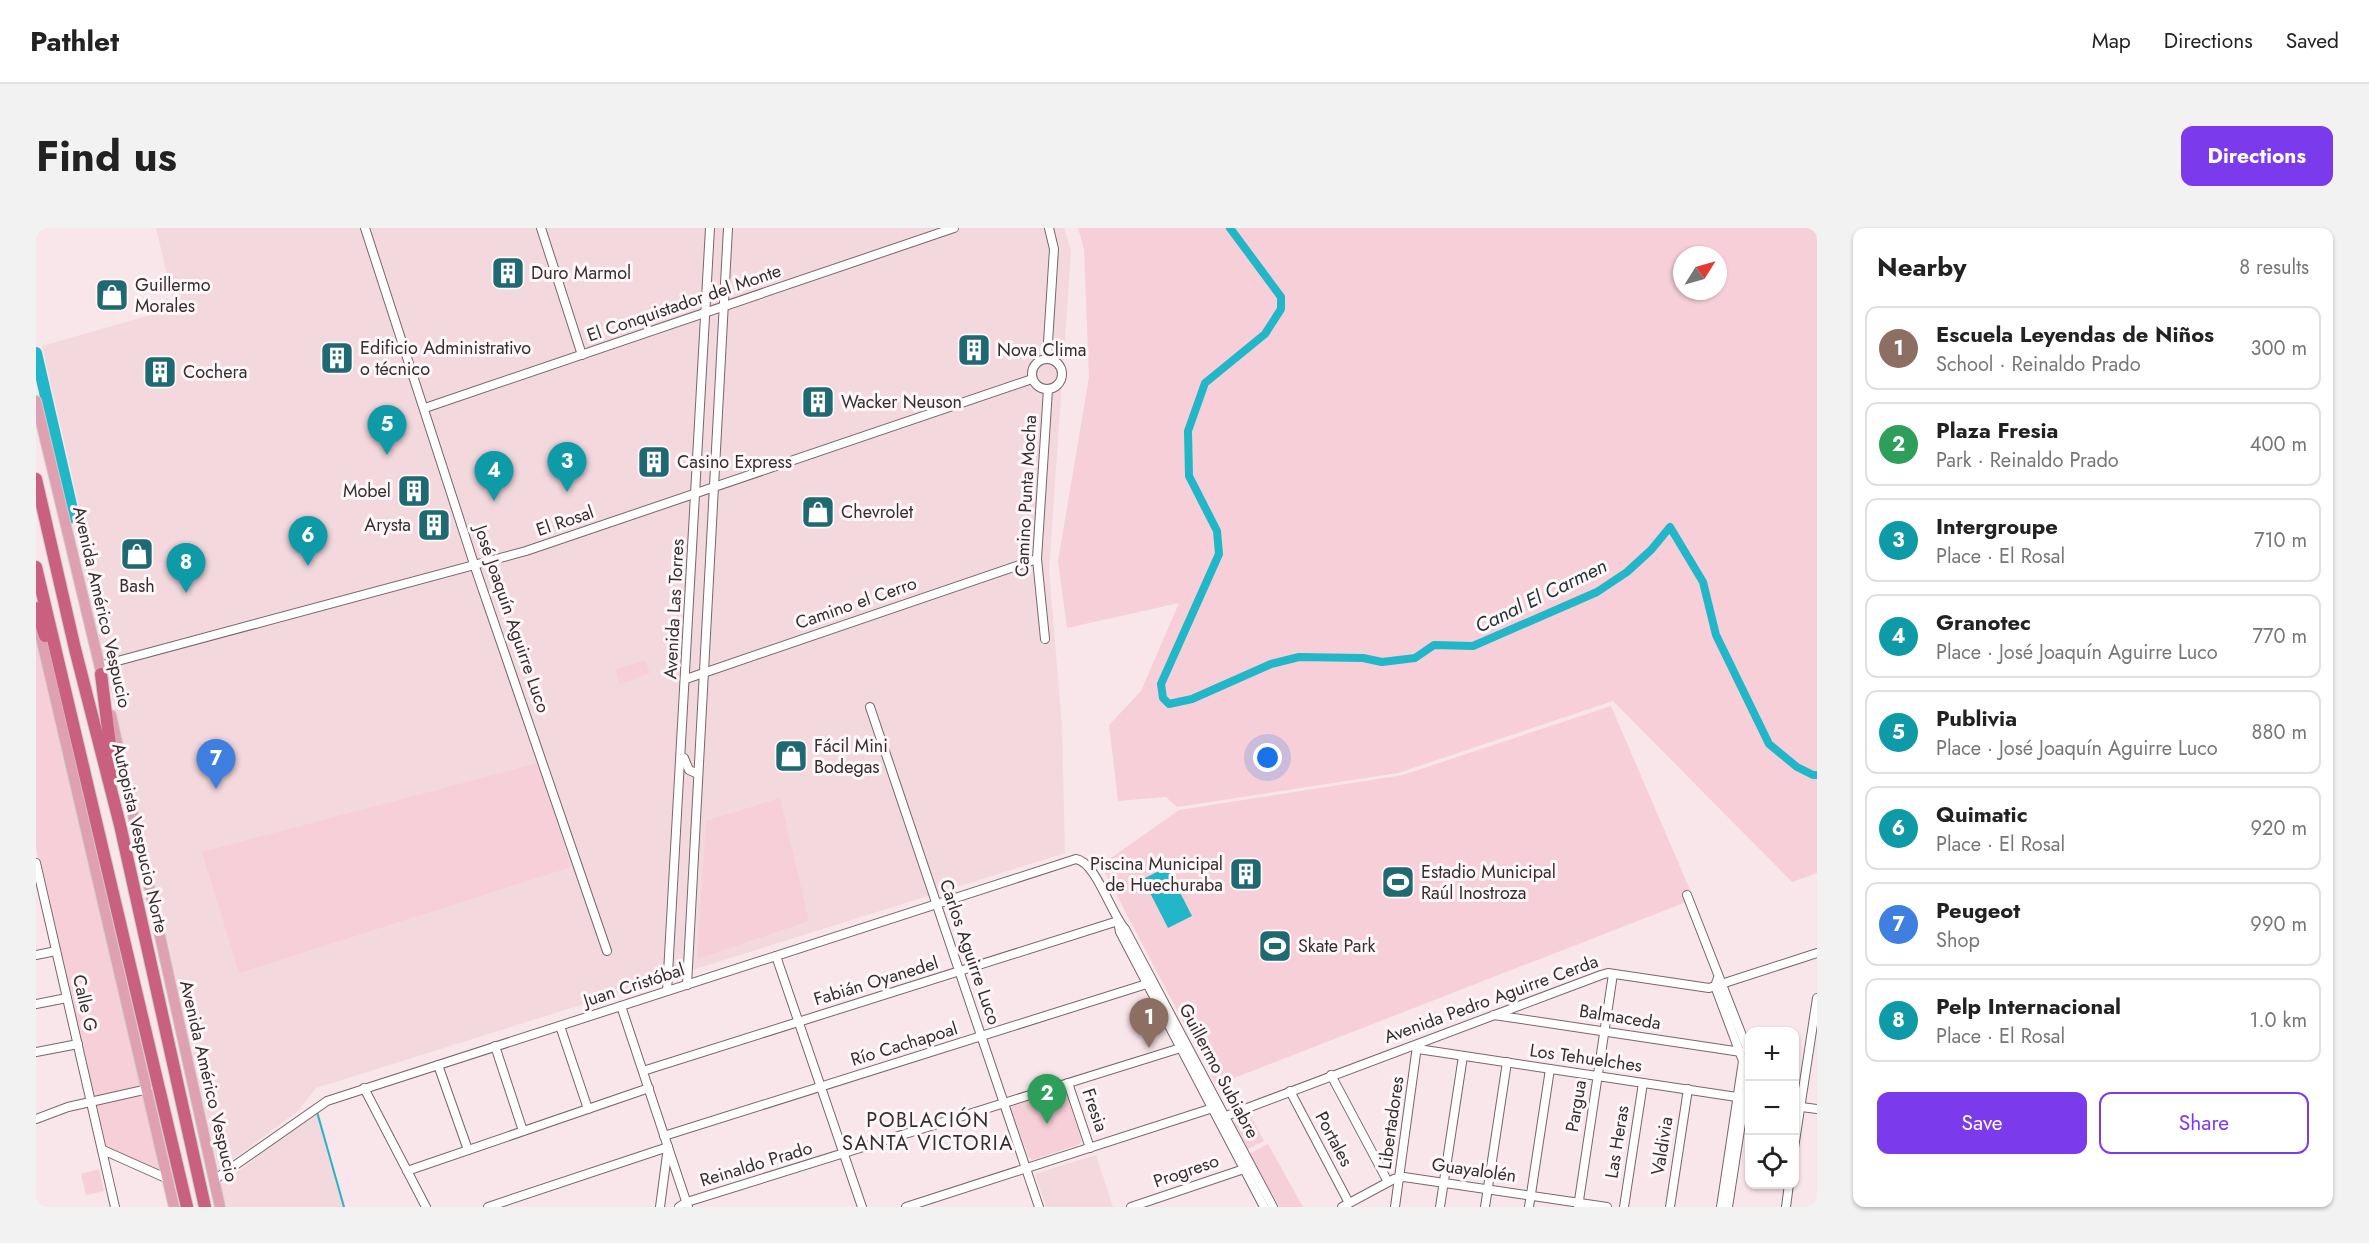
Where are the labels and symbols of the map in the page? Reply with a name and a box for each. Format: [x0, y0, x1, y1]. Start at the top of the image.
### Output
north arrow [1673, 246, 1727, 300]
building icon: Duro Marmol [490, 255, 526, 291]
street label: El Conquistador del Monte [583, 258, 785, 348]
place label: Duro Marmol [531, 260, 631, 286]
place label: Guillermo Morales [135, 272, 211, 319]
shop icon: Guillermo Morales [94, 277, 130, 313]
building icon: Nova Clima [956, 332, 992, 368]
place label: Edificio Administrativo o técnico [360, 335, 531, 382]
place label: Nova Clima [997, 337, 1086, 363]
building icon: Edificio Administrativo o técnico [319, 340, 355, 376]
building icon: Cochera [142, 354, 178, 390]
place label: Cochera [183, 359, 247, 385]
building icon: Wacker Neuson [800, 384, 836, 420]
place label: Wacker Neuson [841, 389, 962, 415]
pin: 5 [368, 406, 406, 455]
street label: Camino Punta Mocha [1009, 414, 1043, 578]
pin: 3 [548, 442, 586, 492]
building icon: Casino Express [636, 444, 672, 480]
place label: Casino Express [677, 449, 792, 475]
pin: 4 [474, 452, 514, 501]
building icon: Mobel [396, 473, 432, 509]
place label: Mobel [343, 478, 391, 504]
shop icon: Chevrolet [800, 494, 836, 530]
street label: El Rosal [533, 499, 597, 543]
place label: Chevrolet [841, 499, 914, 525]
street label: Avenida Américo Vespucio [66, 504, 138, 710]
building icon: Arysta [416, 507, 452, 543]
place label: Arysta [364, 512, 411, 538]
pin: 6 [288, 516, 328, 566]
street label: José Joaquín Aguirre Luco [467, 520, 556, 716]
shop icon: Bash [119, 536, 155, 572]
street label: Avenida Las Torres [657, 538, 691, 680]
pin: 8 [166, 544, 206, 593]
water label: Canal El Carmen [1470, 551, 1612, 641]
street label: Camino el Cerro [792, 570, 920, 636]
place label: Bash [119, 573, 155, 599]
place label: Fácil Mini Bodegas [814, 733, 888, 780]
shop icon: Fácil Mini Bodegas [773, 738, 809, 774]
street label: Autopista Vespucio Norte [105, 740, 175, 936]
pin: 7 [196, 740, 236, 789]
your location [1253, 743, 1282, 772]
place label: Piscina Municipal de Huechuraba [1090, 851, 1223, 898]
building icon: Piscina Municipal de Huechuraba [1228, 856, 1264, 892]
place label: Estadio Municipal Raúl Inostroza [1421, 859, 1556, 906]
sports icon: Estadio Municipal Raúl Inostroza [1380, 864, 1416, 900]
street label: Carlos Aguirre Luco [933, 876, 1007, 1028]
sports icon: Skate Park [1257, 928, 1293, 964]
place label: Skate Park [1298, 933, 1376, 959]
street label: Avenida Pedro Aguirre Cerda [1380, 948, 1602, 1050]
street label: Fabián Oyanedel [810, 950, 942, 1012]
street label: Juan Cristóbal [578, 956, 688, 1014]
street label: Calle G [66, 972, 104, 1034]
street label: Avenida Américo Vespucio [173, 978, 245, 1184]
pin: 1 [1130, 998, 1168, 1048]
street label: Balmaceda [1577, 998, 1663, 1036]
street label: Guillermo Subiabre [1172, 999, 1266, 1143]
street label: Río Cachapoal [847, 1015, 961, 1073]
street label: Los Tehuelches [1528, 1037, 1644, 1079]
pin: 2 [1028, 1074, 1066, 1124]
street label: Libertadores [1372, 1075, 1410, 1171]
street label: Pargua [1559, 1078, 1593, 1134]
street label: Fresia [1075, 1085, 1115, 1135]
street label: Las Heras [1598, 1104, 1636, 1180]
district label: POBLACIÓN SANTA VICTORIA [842, 1106, 1014, 1158]
street label: Portales [1309, 1107, 1359, 1171]
street label: Valdivia [1645, 1115, 1679, 1177]
street label: Reinaldo Prado [697, 1135, 816, 1193]
street label: Progreso [1150, 1148, 1222, 1194]
street label: Guayalolén [1430, 1151, 1518, 1189]

